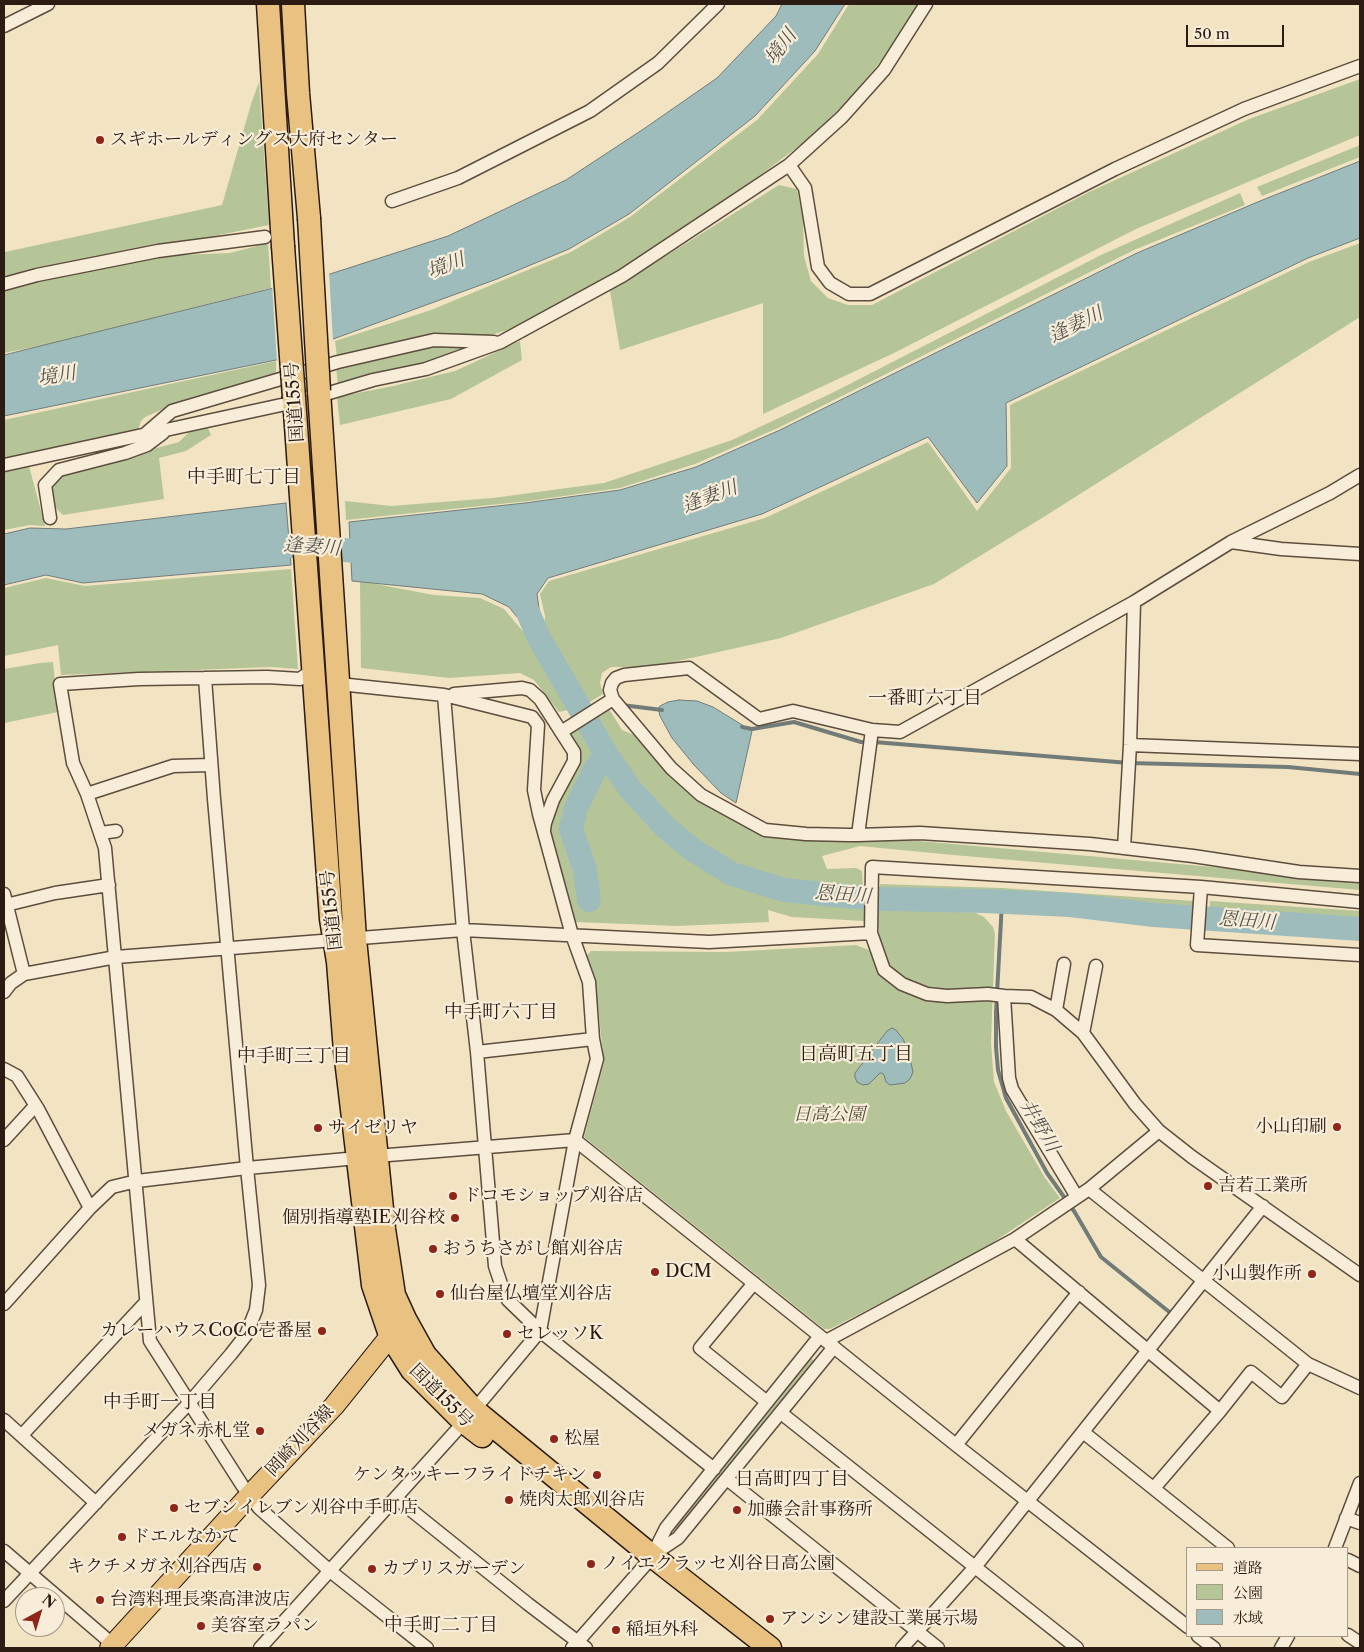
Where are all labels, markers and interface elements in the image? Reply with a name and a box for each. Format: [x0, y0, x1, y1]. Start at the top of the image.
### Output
scale bar [1189, 15, 1286, 47]
text: 50 m [1194, 24, 1230, 43]
water label: 境川 [760, 25, 802, 69]
place label: スギホールディングス大府センター [110, 129, 398, 151]
marker: スギホールディングス大府センター [94, 134, 106, 146]
water label: 境川 [424, 249, 468, 283]
water label: 逢妻川 [1045, 302, 1107, 348]
street label: 国道155号 [281, 361, 309, 443]
water label: 境川 [36, 362, 78, 390]
district label: 中手町七丁目 [187, 467, 301, 489]
water label: 逢妻川 [679, 476, 741, 518]
water label: 逢妻川 [283, 534, 341, 560]
district label: 一番町六丁目 [868, 688, 982, 710]
street label: 国道155号 [317, 869, 347, 951]
water label: 恩田川 [814, 882, 872, 908]
water label: 恩田川 [1218, 908, 1276, 934]
district label: 中手町六丁目 [444, 1002, 558, 1024]
district label: 日高町五丁目 [799, 1044, 913, 1066]
district label: 中手町三丁目 [237, 1046, 351, 1068]
water label: 井野川 [1015, 1096, 1063, 1156]
park label: 日高公園 [793, 1104, 865, 1126]
place label: 小山印刷 [1255, 1116, 1327, 1138]
place label: サイゼリヤ [328, 1117, 418, 1139]
marker: 小山印刷 [1331, 1121, 1343, 1133]
marker: サイゼリヤ [312, 1122, 324, 1134]
place label: 吉若工業所 [1218, 1175, 1308, 1197]
marker: 吉若工業所 [1202, 1180, 1214, 1192]
place label: ドコモショップ刈谷店 [463, 1185, 643, 1207]
marker: ドコモショップ刈谷店 [447, 1190, 459, 1202]
place label: 個別指導塾IE刈谷校 [282, 1207, 445, 1229]
marker: 個別指導塾IE刈谷校 [449, 1212, 461, 1224]
place label: おうちさがし館刈谷店 [443, 1238, 623, 1260]
marker: おうちさがし館刈谷店 [427, 1243, 439, 1255]
place label: DCM [665, 1261, 712, 1283]
place label: 小山製作所 [1212, 1263, 1302, 1285]
marker: DCM [649, 1266, 661, 1278]
marker: 小山製作所 [1306, 1268, 1318, 1280]
place label: 仙台屋仏壇堂刈谷店 [450, 1283, 612, 1305]
marker: 仙台屋仏壇堂刈谷店 [434, 1288, 446, 1300]
place label: カレーハウスCoCo壱番屋 [100, 1320, 312, 1342]
place label: セレッソK [517, 1323, 603, 1345]
marker: カレーハウスCoCo壱番屋 [316, 1325, 328, 1337]
marker: セレッソK [501, 1328, 513, 1340]
street label: 国道155号 [405, 1360, 477, 1432]
district label: 中手町一丁目 [103, 1392, 217, 1414]
street label: 岡崎刈谷線 [261, 1401, 339, 1481]
place label: メガネ赤札堂 [142, 1420, 250, 1442]
marker: メガネ赤札堂 [254, 1425, 266, 1437]
place label: 松屋 [564, 1428, 600, 1450]
marker: 松屋 [548, 1433, 560, 1445]
place label: ケンタッキーフライドチキン [353, 1464, 587, 1486]
marker: ケンタッキーフライドチキン [591, 1469, 603, 1481]
district label: 日高町四丁目 [735, 1469, 849, 1491]
place label: 焼肉太郎刈谷店 [519, 1489, 645, 1511]
marker: 焼肉太郎刈谷店 [503, 1494, 515, 1506]
place label: セブンイレブン刈谷中手町店 [184, 1497, 418, 1519]
place label: 加藤会計事務所 [747, 1499, 873, 1521]
marker: セブンイレブン刈谷中手町店 [168, 1502, 180, 1514]
marker: 加藤会計事務所 [731, 1504, 743, 1516]
place label: ドエルなかて [132, 1526, 240, 1548]
marker: ドエルなかて [116, 1531, 128, 1543]
legend [1186, 1547, 1349, 1637]
place label: ノイエクラッセ刈谷日高公園 [601, 1553, 835, 1575]
place label: キクチメガネ刈谷西店 [67, 1556, 247, 1578]
place label: カプリスガーデン [382, 1558, 526, 1580]
marker: ノイエクラッセ刈谷日高公園 [585, 1558, 597, 1570]
text: 道路 [1233, 1558, 1263, 1577]
marker: キクチメガネ刈谷西店 [251, 1561, 263, 1573]
marker: カプリスガーデン [366, 1563, 378, 1575]
text: 公園 [1233, 1583, 1263, 1602]
north arrow [15, 1587, 65, 1637]
place label: 台湾料理長楽高津波店 [110, 1589, 290, 1611]
text: N [38, 1590, 59, 1612]
marker: 台湾料理長楽高津波店 [94, 1594, 106, 1606]
place label: アンシン建設工業展示場 [780, 1608, 978, 1630]
text: 水域 [1233, 1608, 1263, 1627]
marker: アンシン建設工業展示場 [764, 1613, 776, 1625]
place label: 美容室ラパン [211, 1615, 319, 1637]
district label: 中手町二丁目 [384, 1615, 498, 1637]
place label: 稲垣外科 [626, 1619, 698, 1641]
marker: 美容室ラパン [195, 1620, 207, 1632]
marker: 稲垣外科 [610, 1624, 622, 1636]

